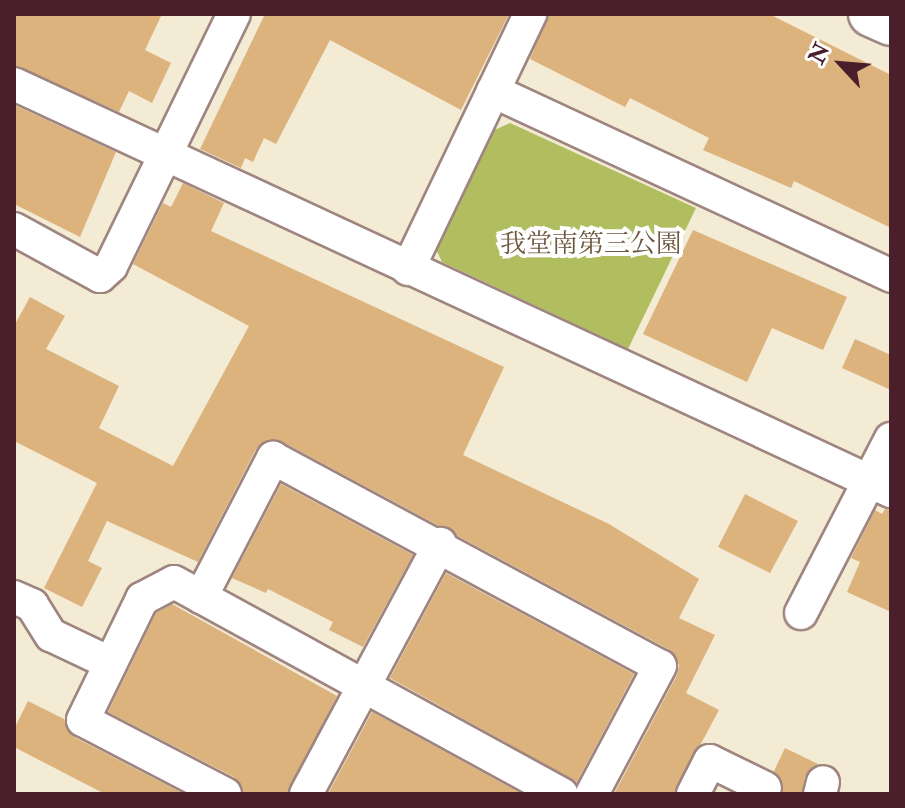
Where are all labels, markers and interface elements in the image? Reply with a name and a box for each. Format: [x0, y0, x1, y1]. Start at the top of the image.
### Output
north arrow [801, 24, 881, 104]
text: N [803, 38, 836, 68]
park label: 我堂南第三公園 [500, 229, 682, 261]

